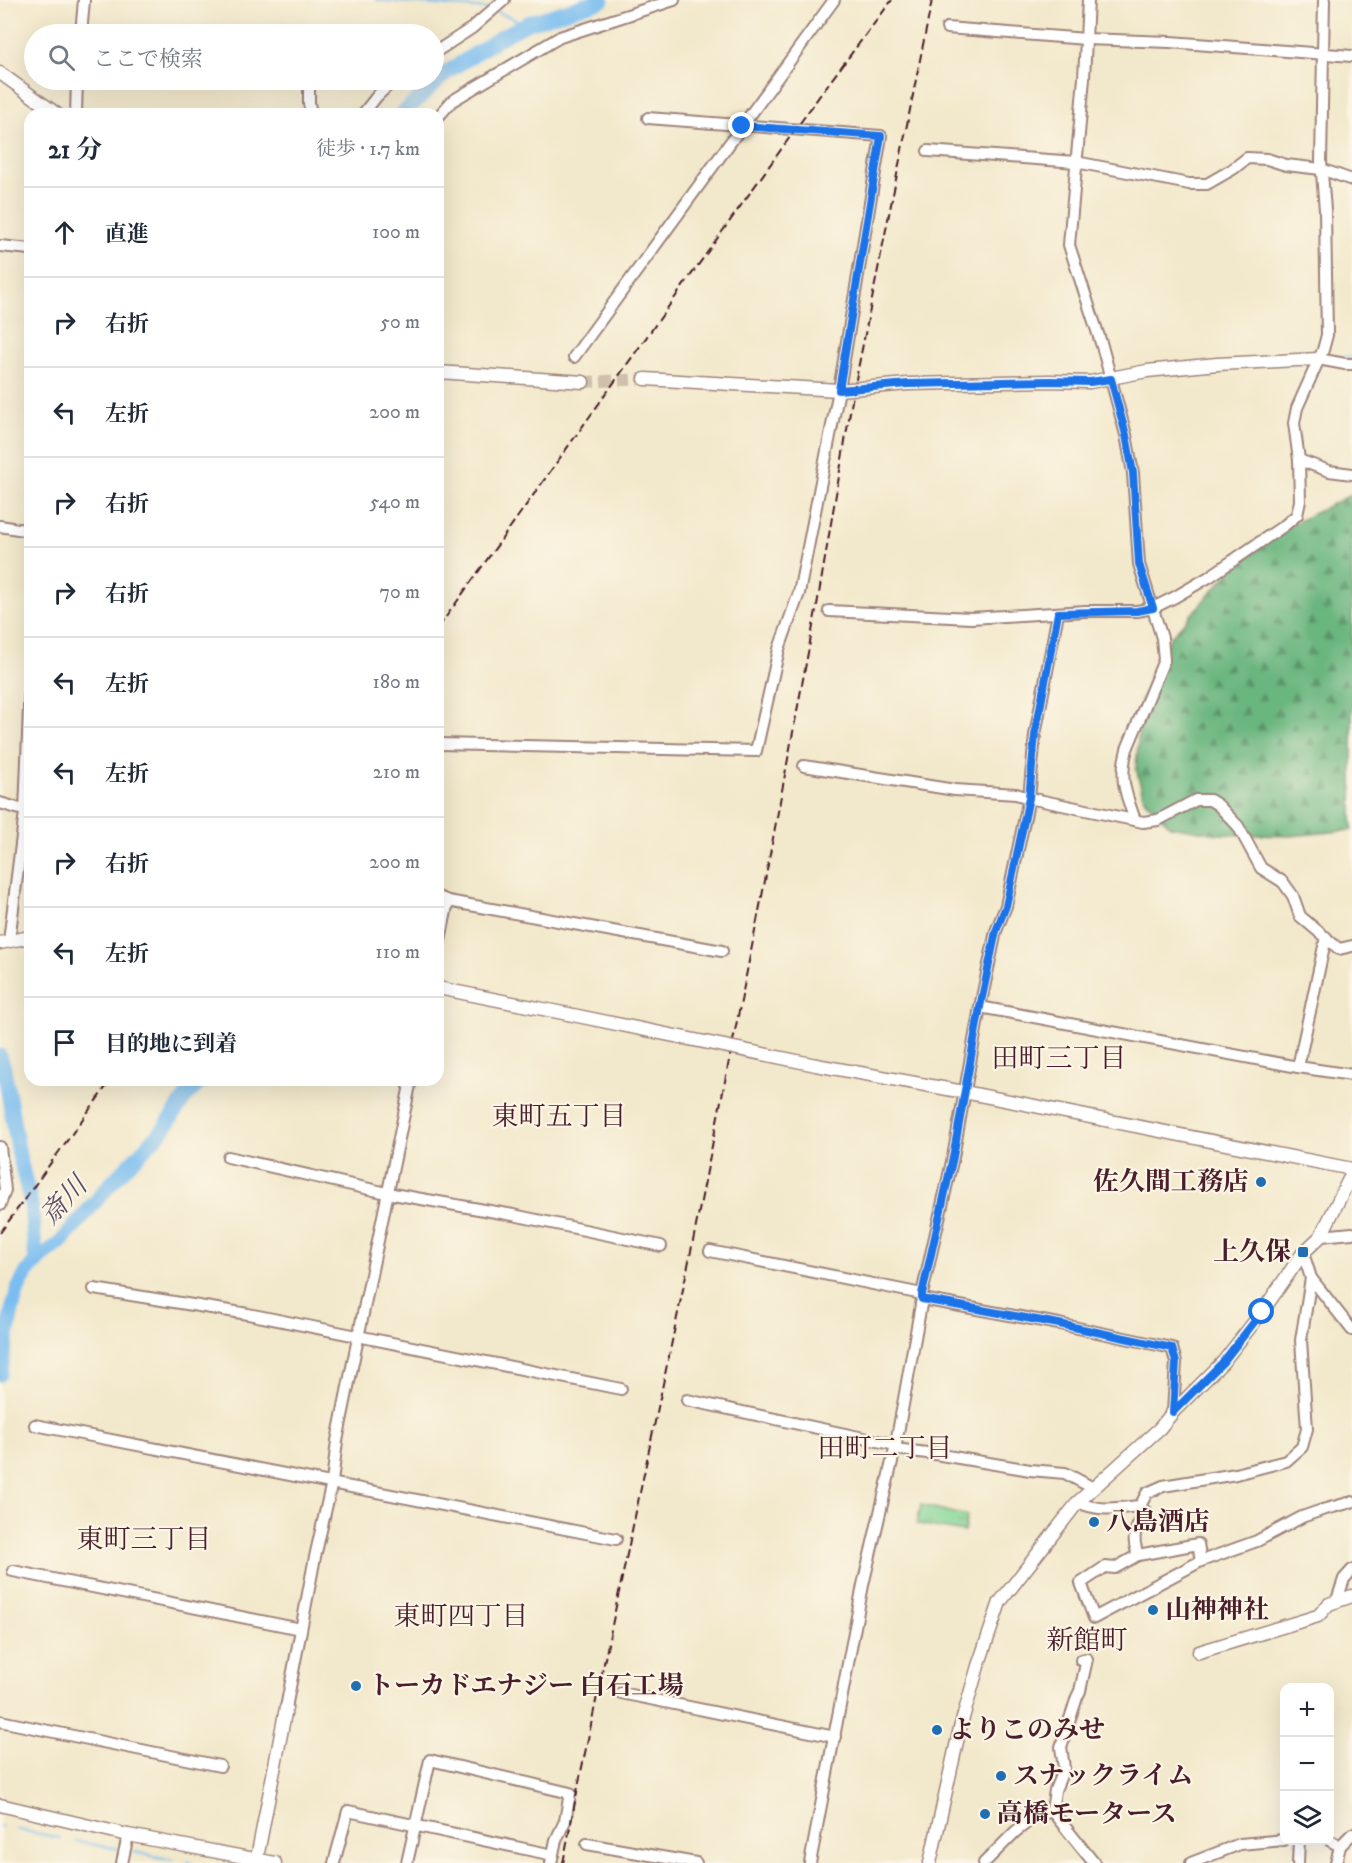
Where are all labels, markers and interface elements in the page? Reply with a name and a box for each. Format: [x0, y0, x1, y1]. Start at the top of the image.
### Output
search box [24, 24, 444, 90]
icon: search [45, 41, 78, 74]
text: ここで検索 [93, 46, 203, 73]
route end [728, 112, 754, 138]
text: 21 分 [48, 134, 102, 167]
text: 徒歩 · 1.7 km [316, 137, 420, 162]
icon: ahead [48, 216, 81, 249]
text: 100 m [372, 220, 420, 245]
text: 直進 [105, 221, 149, 248]
icon: right [48, 306, 81, 339]
text: 50 m [380, 310, 420, 335]
text: 右折 [105, 311, 149, 338]
icon: left [48, 396, 81, 429]
text: 200 m [369, 400, 420, 425]
text: 左折 [105, 401, 149, 428]
icon: right [48, 486, 81, 519]
text: 540 m [370, 490, 420, 515]
text: 右折 [105, 491, 149, 518]
icon: right [48, 576, 81, 609]
text: 70 m [379, 580, 420, 605]
text: 右折 [105, 581, 149, 608]
icon: left [48, 666, 81, 699]
text: 180 m [373, 670, 420, 695]
text: 左折 [105, 671, 149, 698]
icon: left [48, 756, 81, 789]
text: 210 m [373, 760, 420, 785]
text: 左折 [105, 761, 149, 788]
icon: right [48, 846, 81, 879]
text: 200 m [369, 850, 420, 875]
text: 右折 [105, 851, 149, 878]
icon: left [48, 936, 81, 969]
text: 110 m [375, 940, 420, 965]
text: 左折 [105, 941, 149, 968]
icon: arrive [48, 1026, 81, 1059]
text: 目的地に到着 [105, 1031, 237, 1058]
district label: 田町三丁目 [992, 1042, 1127, 1076]
district label: 東町五丁目 [492, 1100, 627, 1134]
place label: 佐久間工務店 [1093, 1166, 1249, 1199]
water label: 斎川 [33, 1167, 97, 1232]
marker: 佐久間工務店 [1254, 1175, 1268, 1189]
place label: 上久保 [1213, 1236, 1291, 1269]
marker: 上久保 [1296, 1245, 1310, 1259]
route start [1248, 1298, 1274, 1324]
district label: 田町二丁目 [818, 1432, 953, 1466]
place label: 八島酒店 [1106, 1506, 1210, 1539]
marker: 八島酒店 [1087, 1515, 1101, 1529]
district label: 東町三丁目 [77, 1523, 212, 1557]
place label: 山神神社 [1165, 1594, 1269, 1627]
district label: 東町四丁目 [394, 1600, 529, 1634]
marker: 山神神社 [1146, 1603, 1160, 1617]
district label: 新館町 [1047, 1624, 1128, 1658]
place label: トーカドエナジー 白石工場 [368, 1670, 684, 1703]
marker: トーカドエナジー 白石工場 [349, 1679, 363, 1693]
map controls [1280, 1683, 1334, 1845]
button: + [1280, 1683, 1334, 1737]
place label: よりこのみせ [949, 1714, 1105, 1747]
marker: よりこのみせ [930, 1723, 944, 1737]
button: − [1280, 1737, 1334, 1791]
place label: スナックライム [1013, 1760, 1193, 1793]
marker: スナックライム [994, 1769, 1008, 1783]
button: layers [1280, 1791, 1334, 1845]
place label: 高橋モータース [997, 1798, 1177, 1831]
marker: 高橋モータース [978, 1807, 992, 1821]

